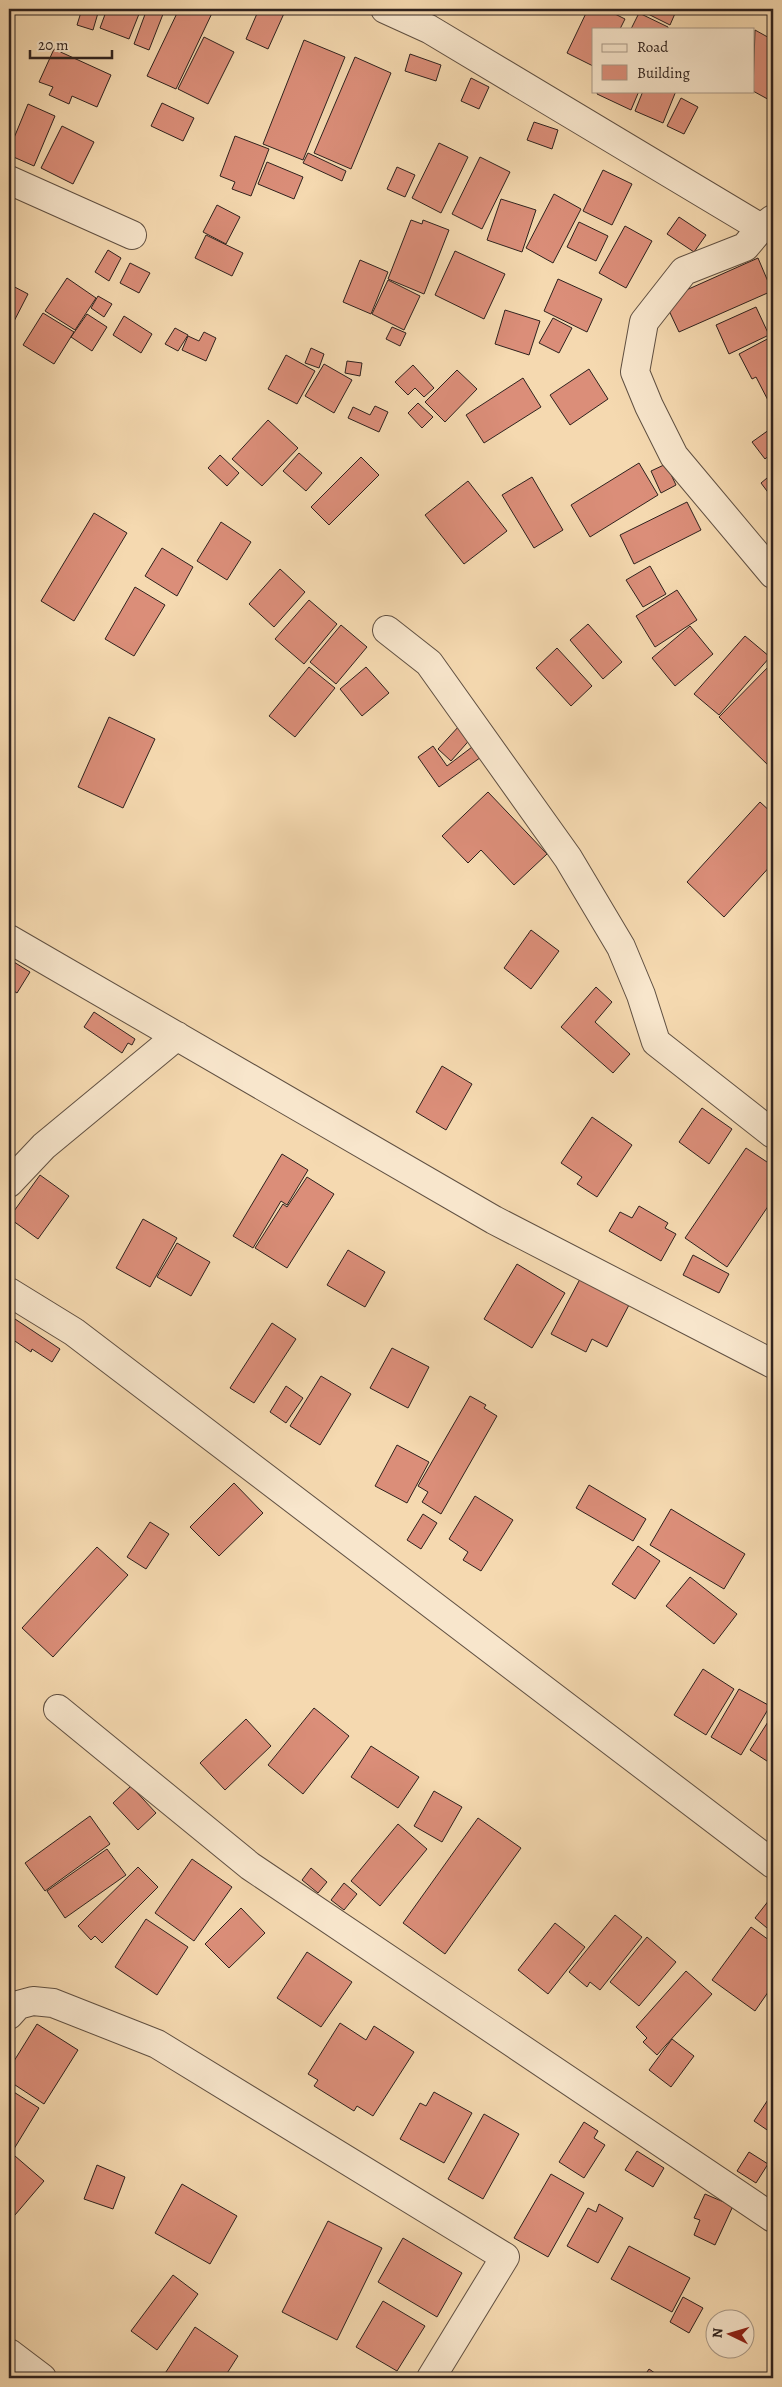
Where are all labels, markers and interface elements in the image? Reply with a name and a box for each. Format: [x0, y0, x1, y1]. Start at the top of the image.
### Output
scale bar [30, 28, 112, 60]
legend [592, 28, 754, 92]
text: 20 m [38, 35, 69, 55]
text: Road [637, 37, 669, 57]
text: Building [637, 63, 690, 83]
north arrow [704, 2310, 754, 2360]
text: N [708, 2327, 727, 2339]

